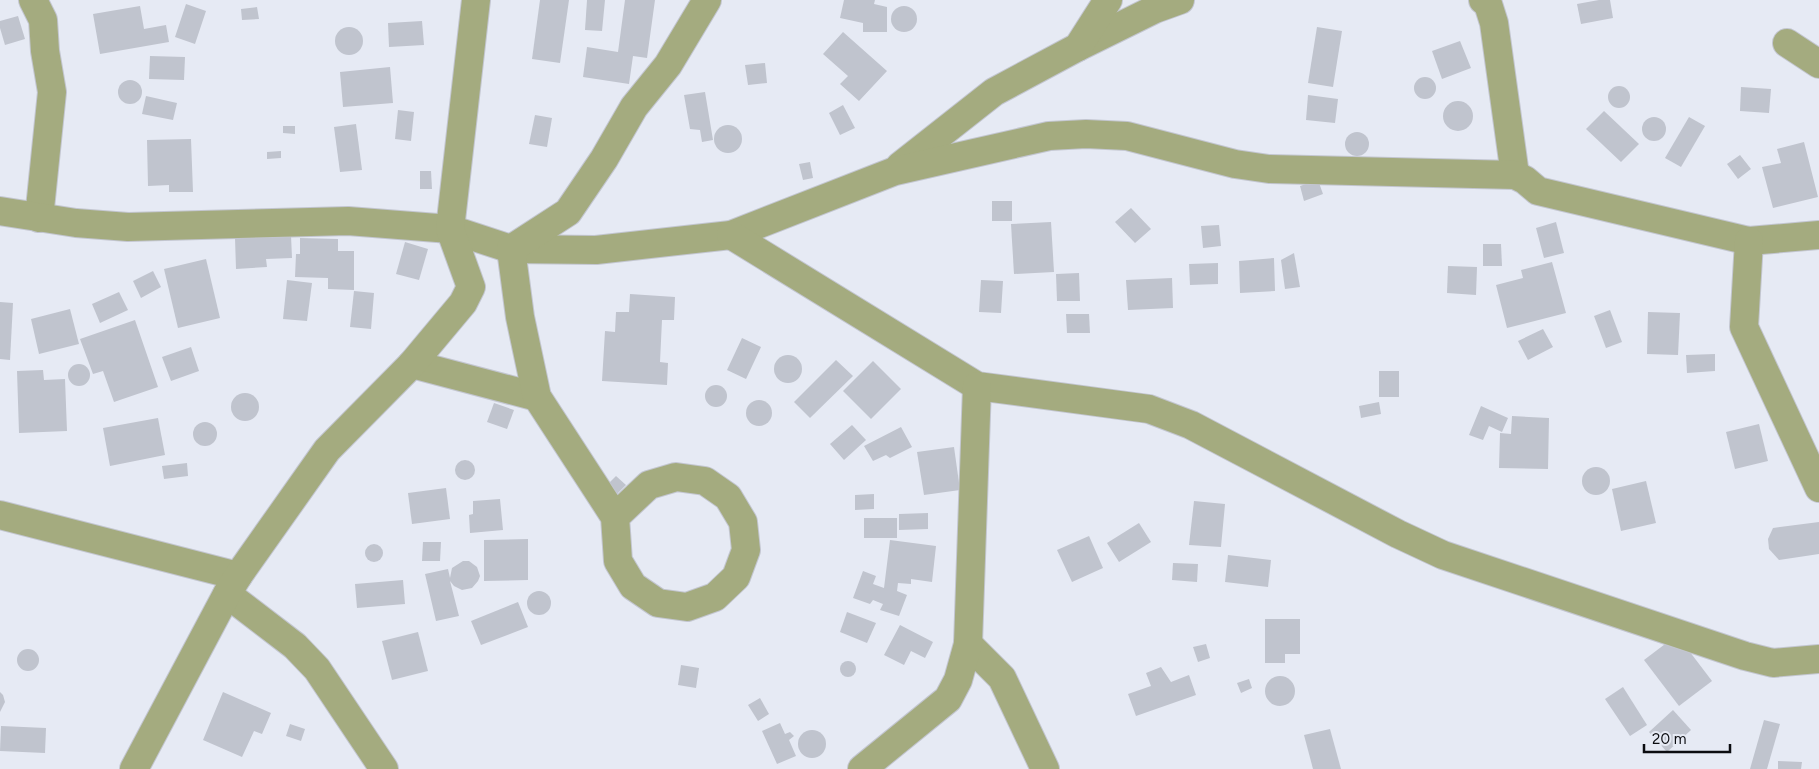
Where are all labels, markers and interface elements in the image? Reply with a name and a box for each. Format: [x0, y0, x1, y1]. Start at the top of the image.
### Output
scale bar [1644, 722, 1730, 754]
text: 20 m [1652, 730, 1686, 748]

